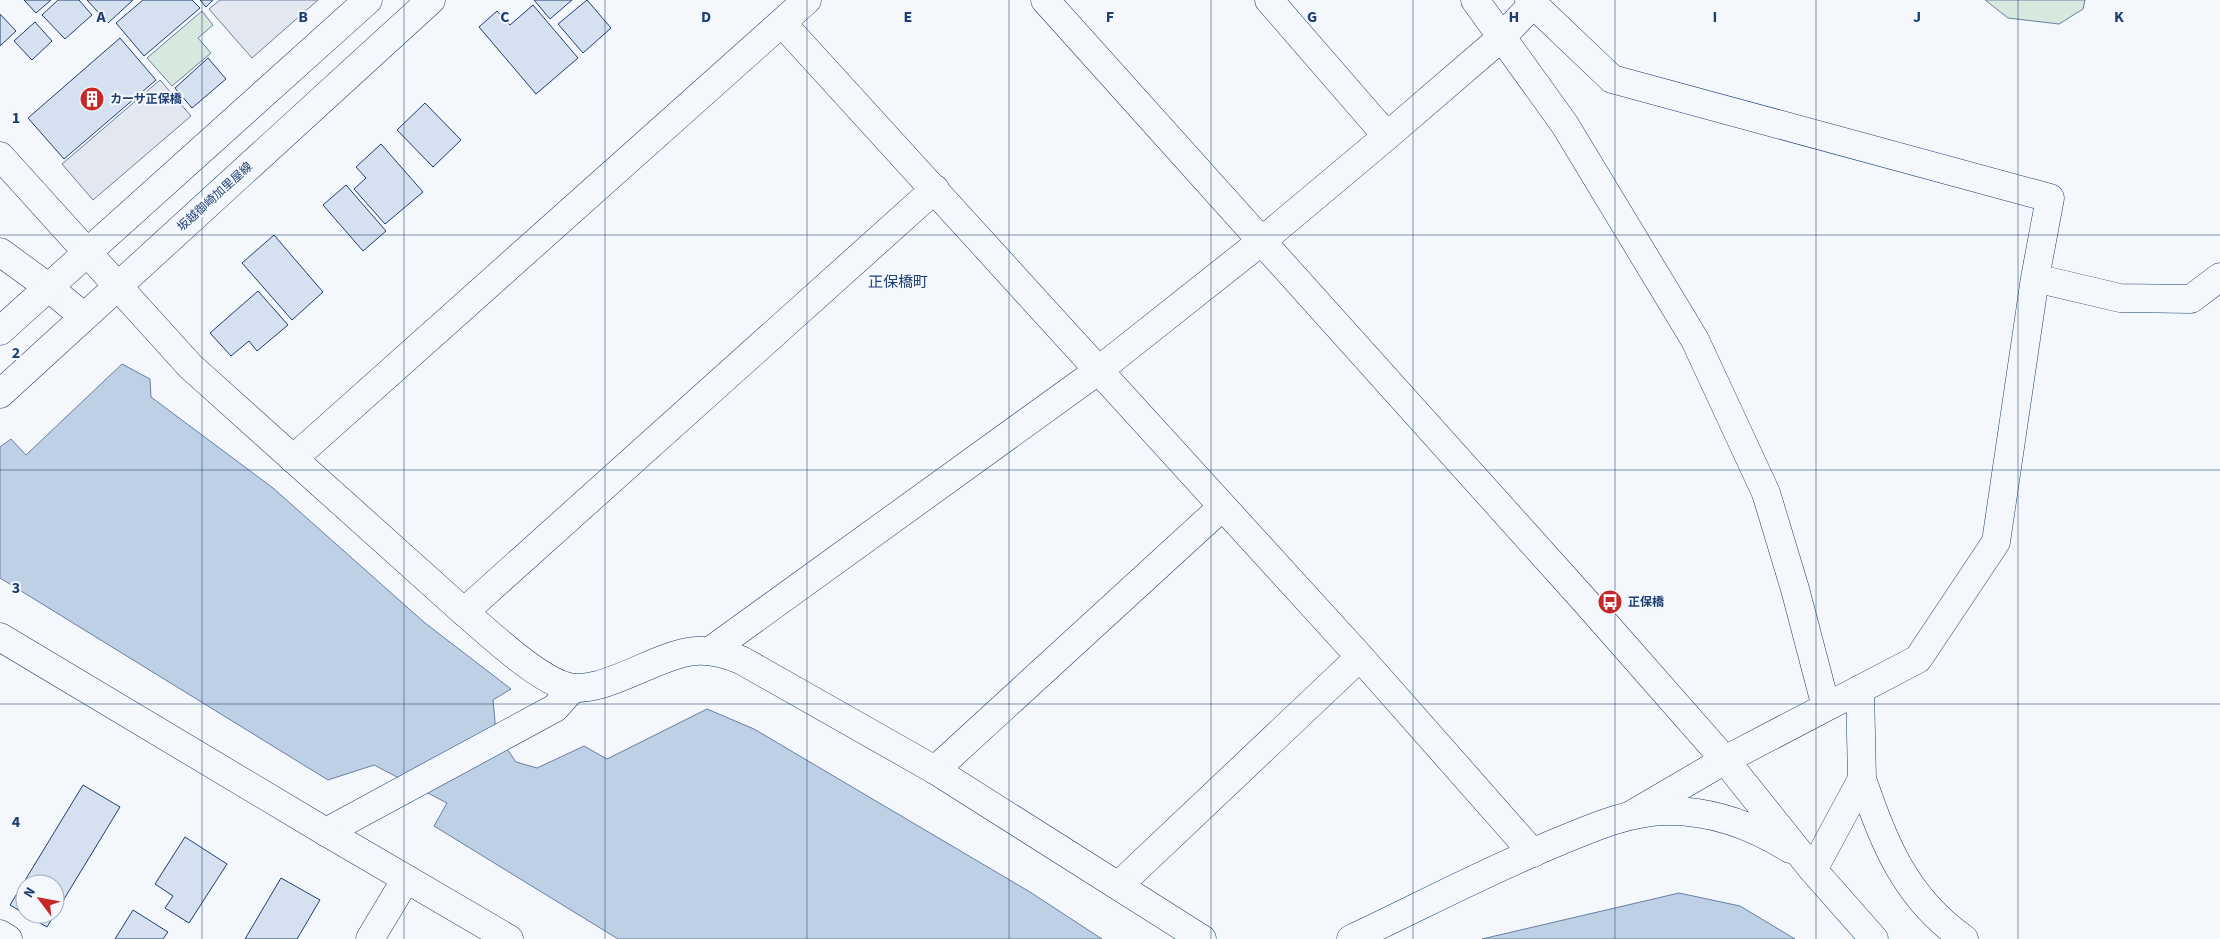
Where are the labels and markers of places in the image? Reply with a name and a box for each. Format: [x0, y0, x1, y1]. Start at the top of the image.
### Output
building icon: カーサ正保橋 [79, 86, 105, 112]
place label: カーサ正保橋 [110, 91, 183, 108]
bus stop icon: 正保橋 [1597, 589, 1623, 615]
place label: 正保橋 [1628, 594, 1665, 611]

